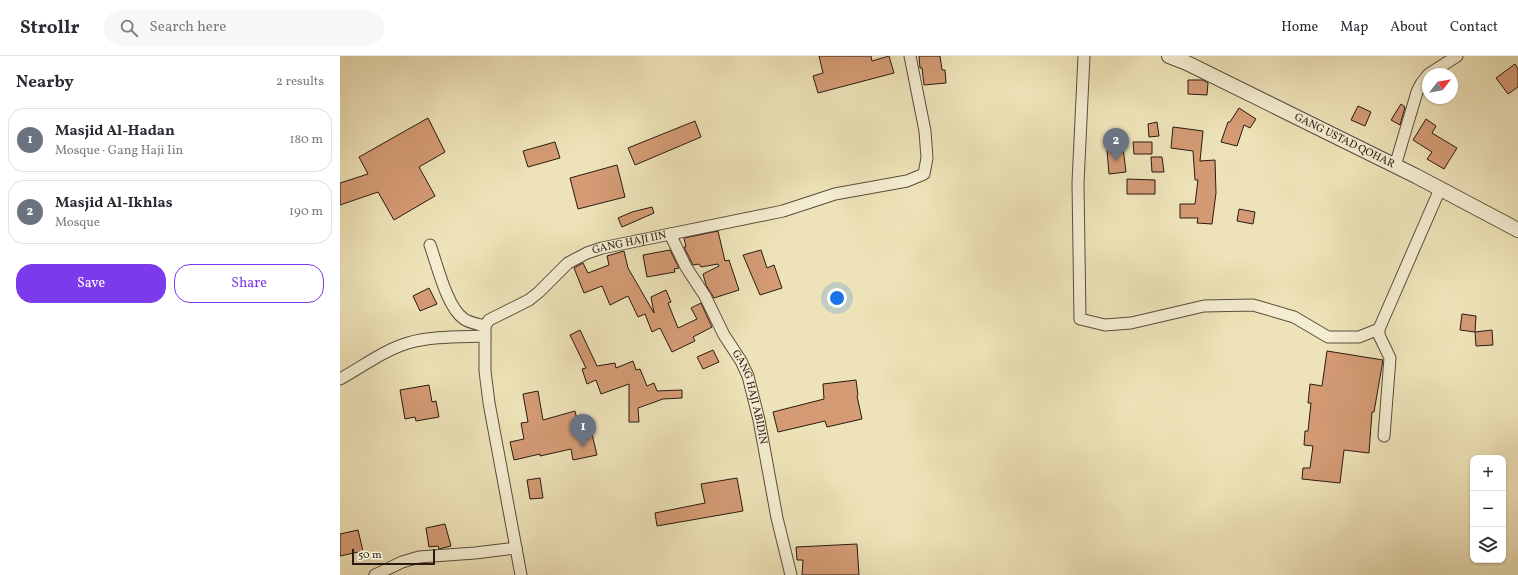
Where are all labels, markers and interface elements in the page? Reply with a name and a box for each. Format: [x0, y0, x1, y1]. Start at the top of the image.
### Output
search box [104, 10, 384, 46]
text: Strollr [20, 15, 80, 41]
icon: search [118, 17, 140, 39]
text: Search here [150, 17, 226, 38]
text: Home [1281, 18, 1318, 37]
text: Map [1340, 18, 1368, 37]
text: About [1390, 18, 1428, 37]
text: Contact [1450, 18, 1498, 37]
north arrow [1422, 68, 1458, 104]
text: Nearby [16, 71, 74, 94]
text: 2 results [276, 73, 324, 91]
street label: GANG USTAD QOHAR [1292, 110, 1398, 172]
text: Masjid Al-Hadan [55, 121, 175, 142]
pin: 2 [1103, 128, 1129, 161]
text: 1 [27, 131, 33, 149]
text: 180 m [289, 131, 323, 149]
text: Mosque · Gang Haji Iin [55, 142, 183, 160]
text: Masjid Al-Ikhlas [55, 193, 173, 214]
text: 2 [27, 203, 33, 221]
text: 190 m [289, 203, 323, 221]
text: Mosque [55, 214, 100, 232]
street label: GANG HAJI IIN [590, 228, 668, 258]
button: Save [16, 264, 166, 303]
button: Share [174, 264, 324, 303]
your location [827, 288, 847, 308]
street label: GANG HAJI ABIDIN [728, 347, 771, 445]
pin: 1 [570, 414, 596, 447]
map controls [1470, 455, 1506, 563]
button: + [1470, 455, 1506, 491]
button: − [1470, 491, 1506, 527]
button: layers [1470, 527, 1506, 563]
scale bar [352, 547, 435, 566]
text: 50 m [358, 548, 382, 563]

